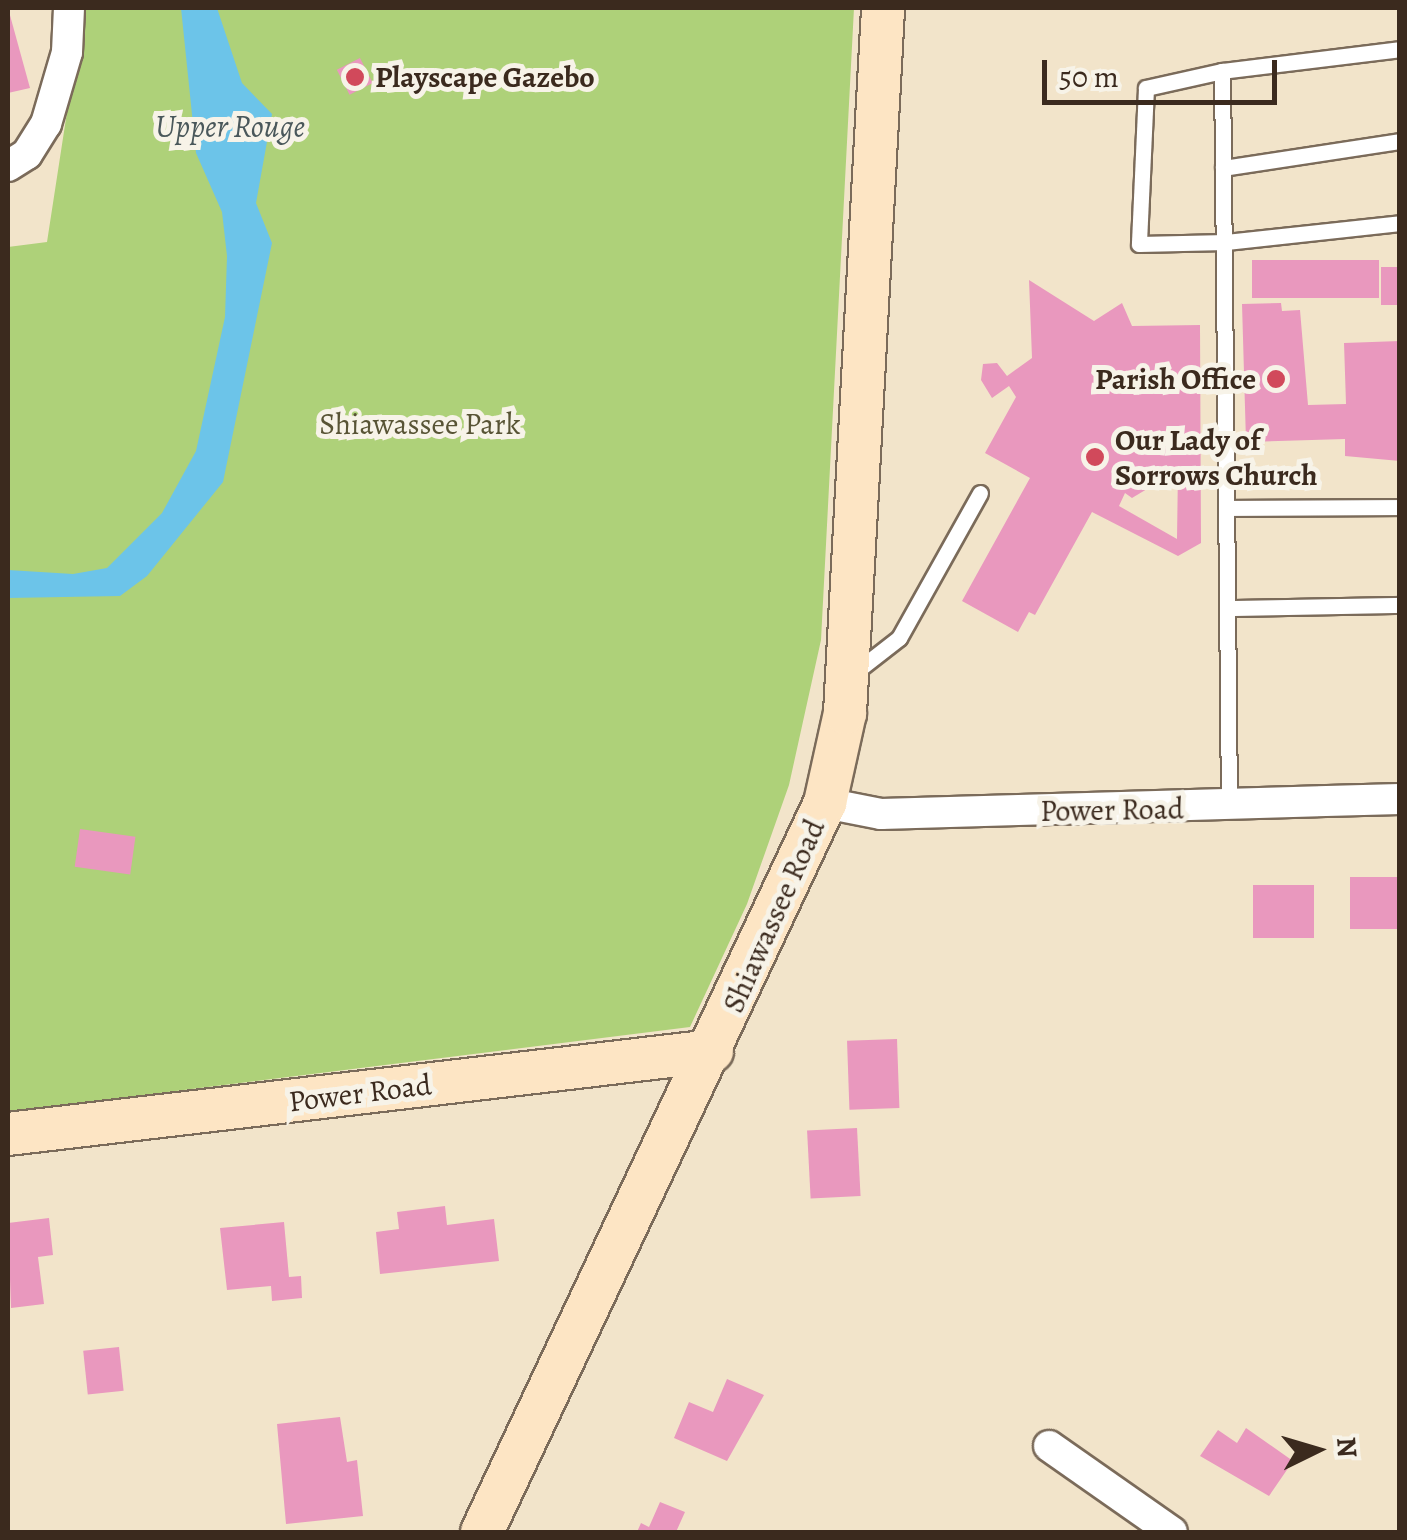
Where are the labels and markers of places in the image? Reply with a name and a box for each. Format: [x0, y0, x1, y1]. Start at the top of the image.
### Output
place label: Playscape Gazebo [375, 59, 595, 95]
marker: Playscape Gazebo [344, 66, 366, 88]
place label: Parish Office [1095, 361, 1256, 397]
marker: Parish Office [1265, 368, 1287, 390]
place label: Our Lady of Sorrows Church [1115, 422, 1318, 492]
marker: Our Lady of Sorrows Church [1084, 446, 1106, 468]

